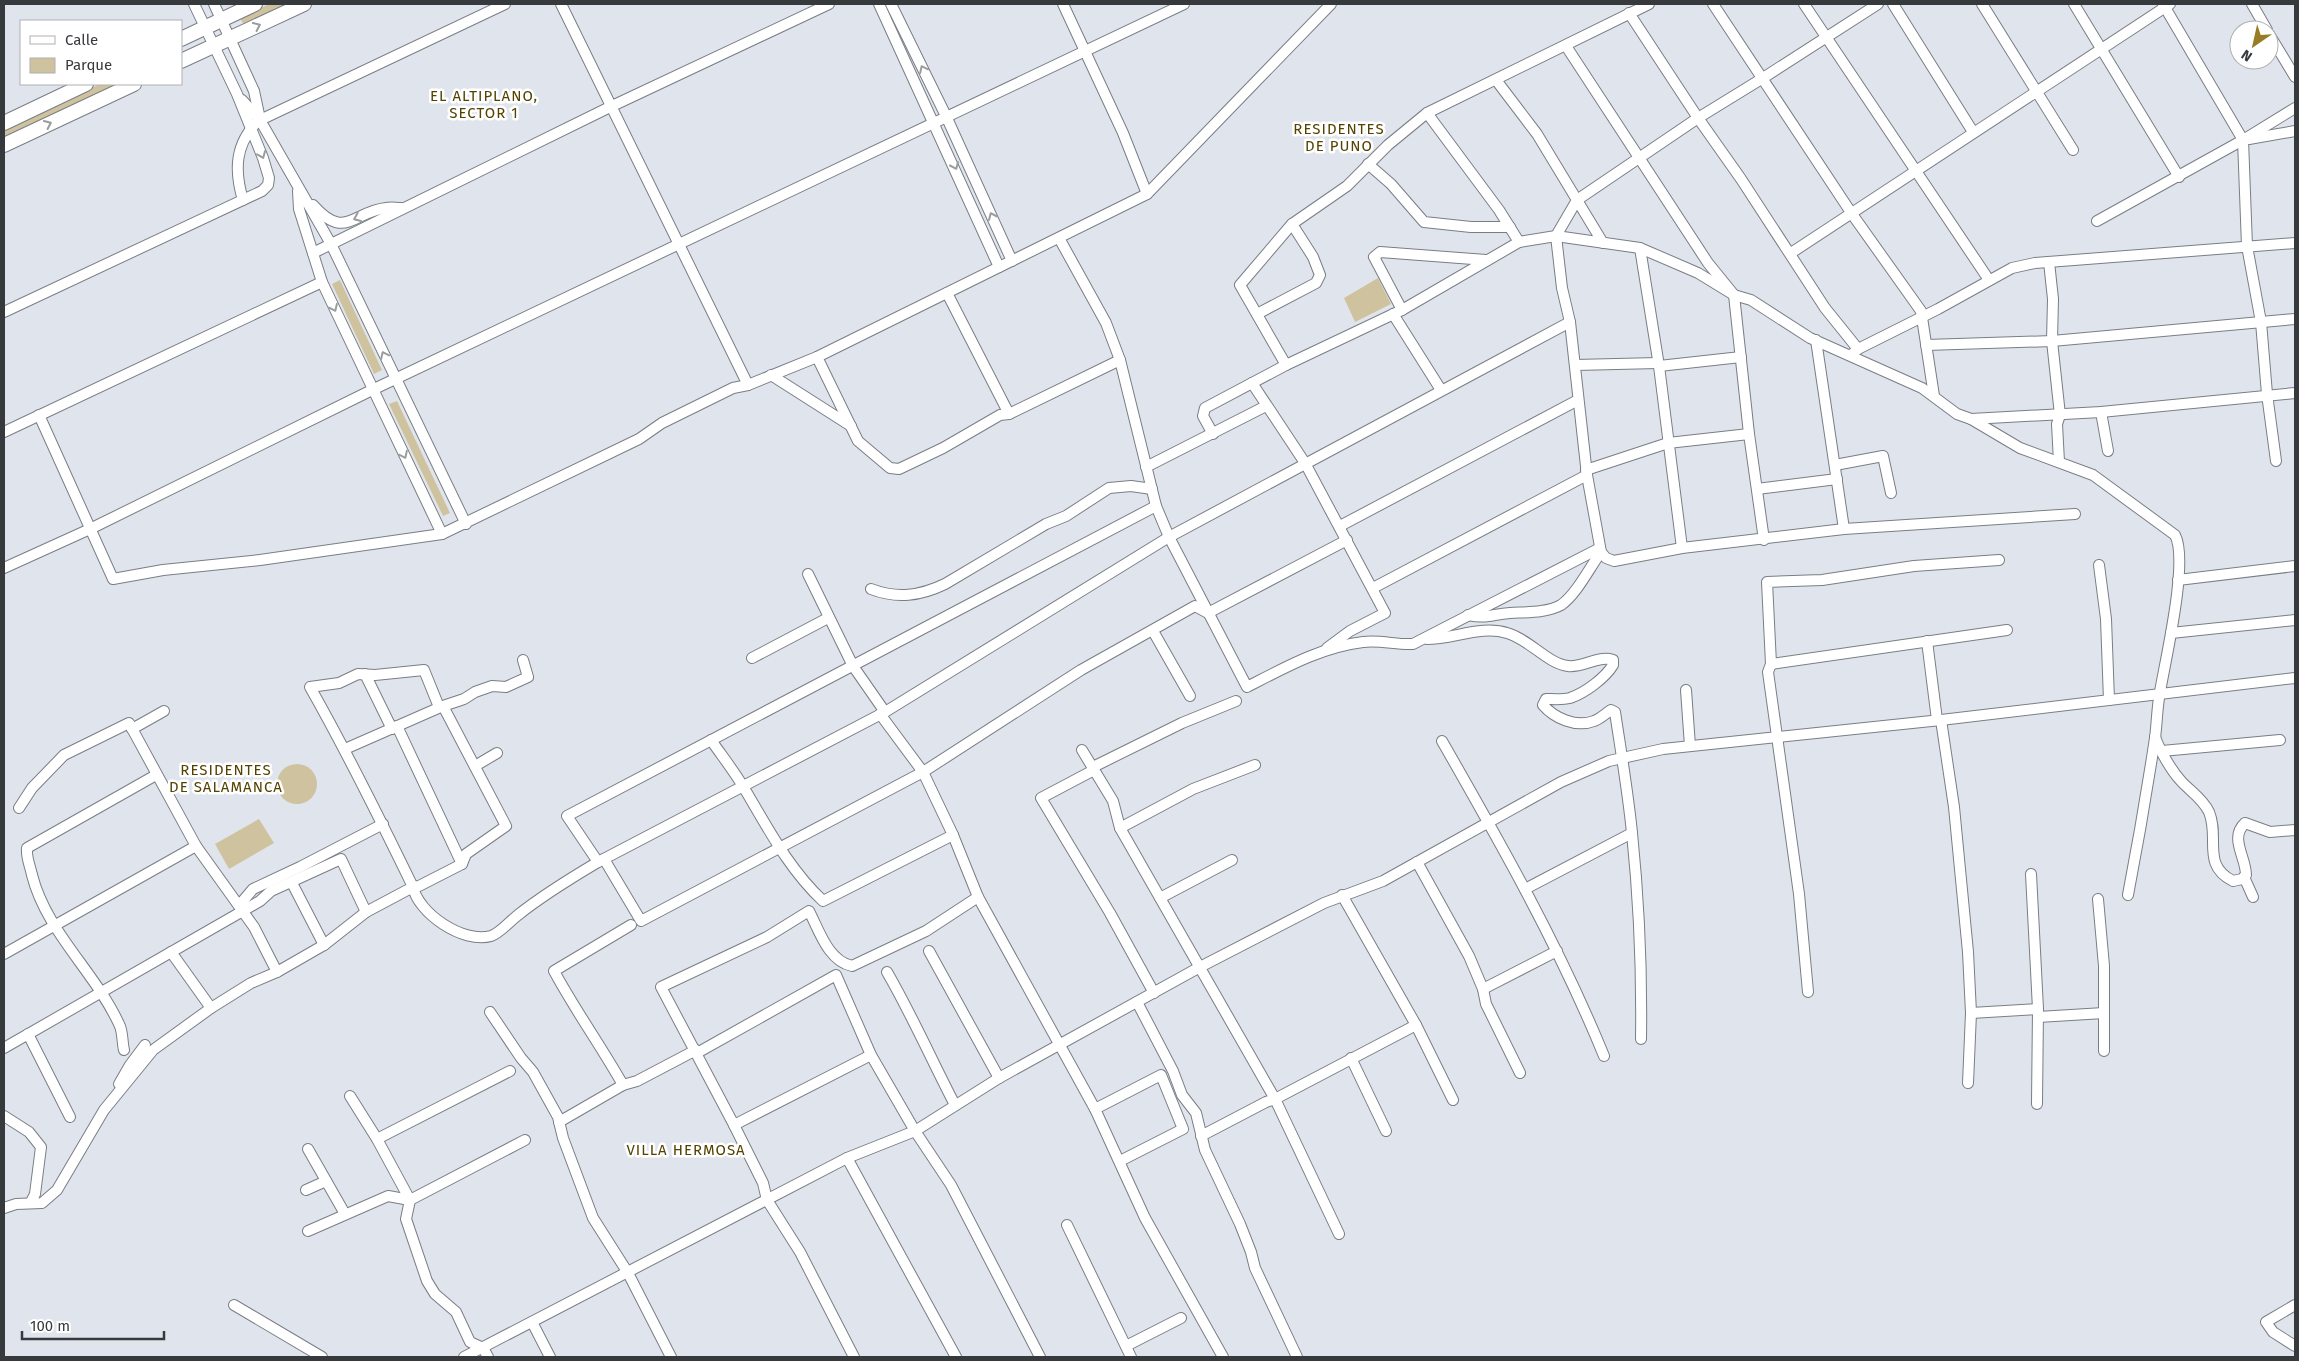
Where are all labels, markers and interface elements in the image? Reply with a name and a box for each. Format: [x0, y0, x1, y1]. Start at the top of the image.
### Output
legend [20, 20, 182, 85]
north arrow [2229, 20, 2279, 70]
one-way arrow [252, 22, 261, 32]
text: Calle [65, 31, 98, 49]
text: N [2238, 46, 2256, 65]
text: Parque [65, 56, 112, 74]
one-way arrow [919, 65, 929, 74]
district label: EL ALTIPLANO, SECTOR 1 [430, 87, 538, 122]
one-way arrow [43, 120, 52, 131]
district label: RESIDENTES DE PUNO [1293, 120, 1385, 155]
one-way arrow [256, 150, 266, 159]
one-way arrow [948, 161, 959, 170]
one-way arrow [353, 212, 362, 223]
one-way arrow [987, 212, 998, 221]
one-way arrow [328, 303, 338, 312]
one-way arrow [380, 351, 390, 360]
one-way arrow [398, 450, 408, 459]
district label: RESIDENTES DE SALAMANCA [169, 761, 283, 796]
district label: VILLA HERMOSA [626, 1141, 746, 1159]
scale bar [22, 1308, 165, 1340]
text: 100 m [30, 1317, 70, 1335]

